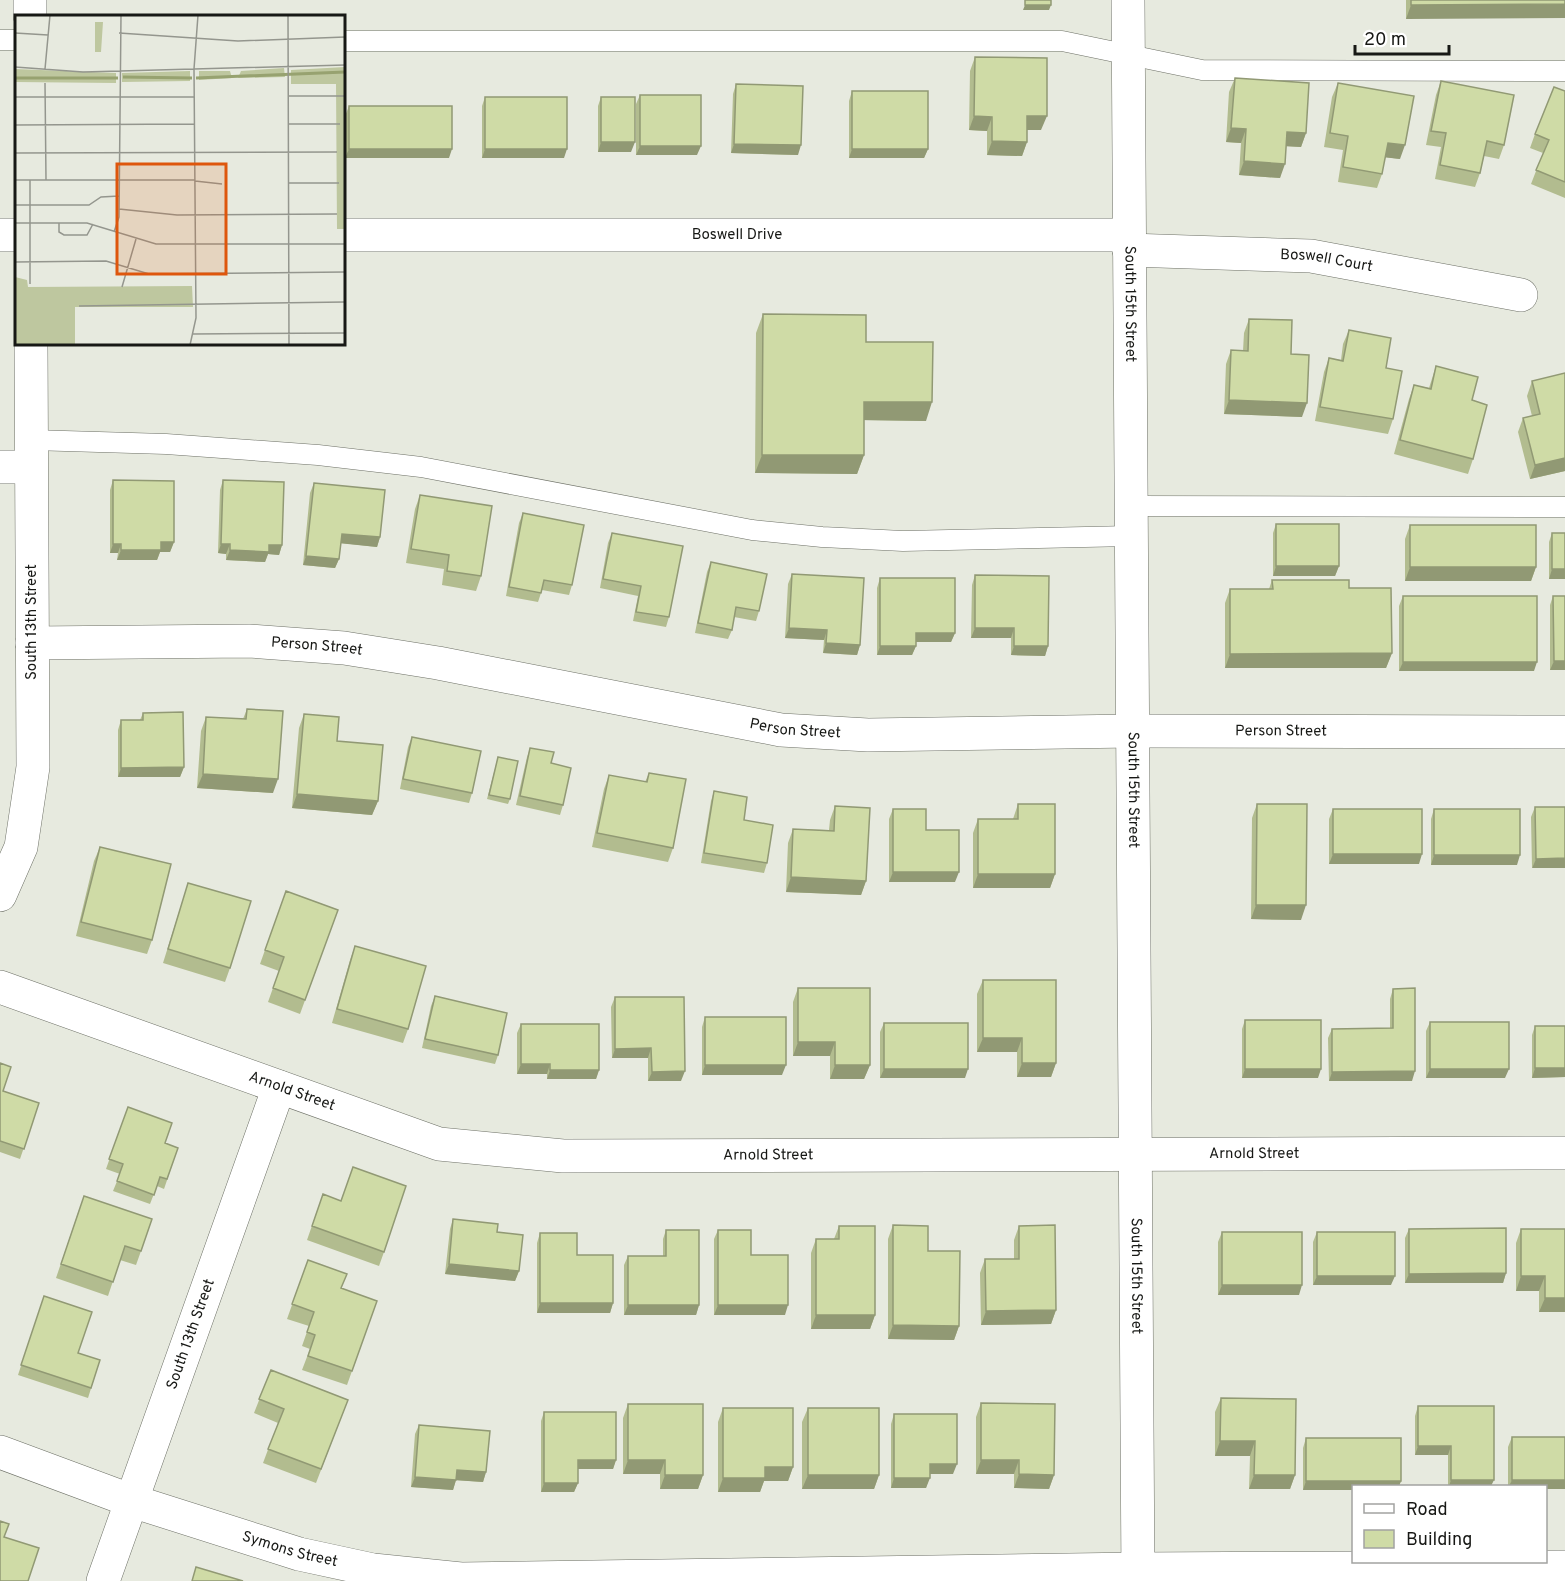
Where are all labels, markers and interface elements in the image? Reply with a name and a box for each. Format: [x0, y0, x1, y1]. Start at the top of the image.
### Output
inset map [15, 15, 345, 345]
scale bar [1355, 18, 1450, 56]
text: 20 m [1364, 29, 1406, 52]
street label: Boswell Drive [692, 226, 782, 245]
street label: Boswell Court [1280, 245, 1374, 277]
street label: South 15th Street [1120, 246, 1140, 362]
street label: South 13th Street [23, 564, 42, 680]
street label: Person Street [270, 633, 364, 660]
street label: Person Street [748, 715, 841, 743]
street label: Person Street [1235, 722, 1327, 741]
street label: South 15th Street [1123, 732, 1143, 848]
street label: Arnold Street [246, 1067, 338, 1116]
street label: Arnold Street [1209, 1144, 1299, 1164]
street label: Arnold Street [723, 1146, 813, 1165]
street label: South 15th Street [1126, 1218, 1146, 1334]
street label: South 13th Street [163, 1276, 219, 1392]
legend [1352, 1485, 1547, 1563]
text: Road [1406, 1499, 1448, 1522]
street label: Symons Street [240, 1527, 339, 1572]
text: Building [1406, 1529, 1472, 1552]

